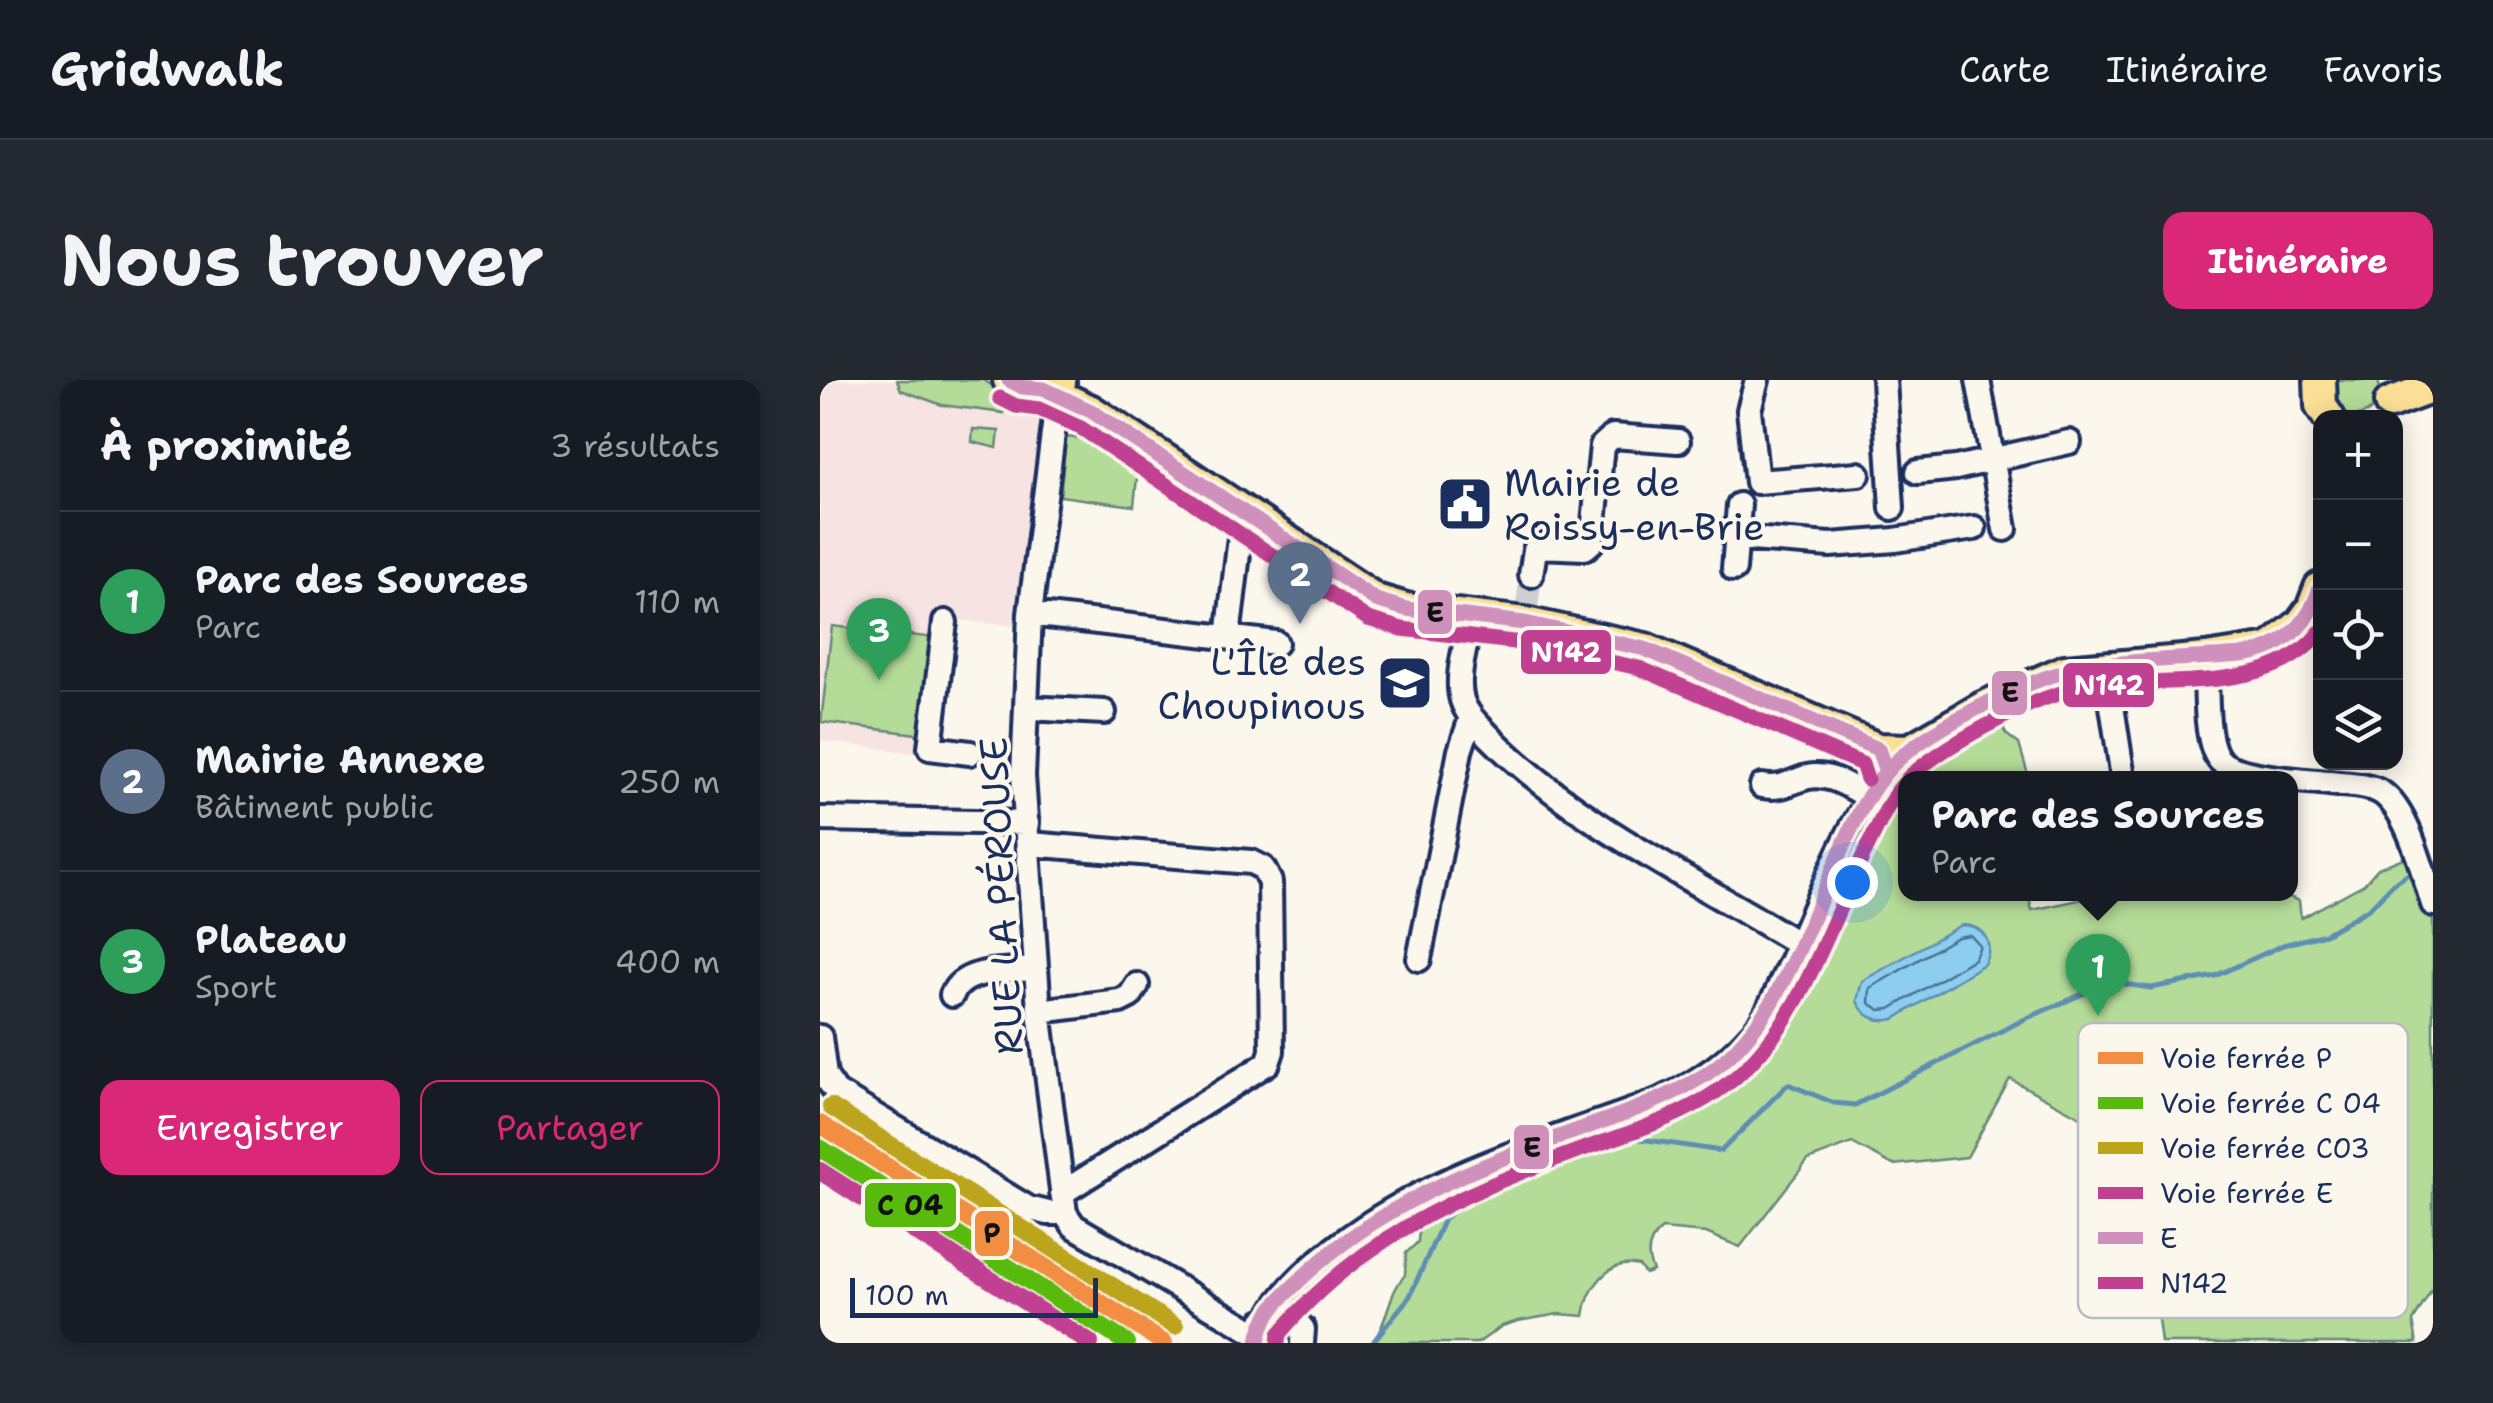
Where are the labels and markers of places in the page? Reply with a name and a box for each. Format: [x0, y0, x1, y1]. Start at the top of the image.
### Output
place label: Mairie de Roissy-en-Brie [1504, 457, 1765, 552]
public building icon: Mairie de Roissy-en-Brie [1435, 474, 1495, 534]
pin: 2 [1268, 542, 1332, 624]
pin: 3 [847, 598, 912, 680]
place label: L'Île des Choupinous [1158, 636, 1366, 731]
school or university icon: L'Île des Choupinous [1375, 653, 1435, 713]
pin: 1 [2066, 934, 2130, 1016]

